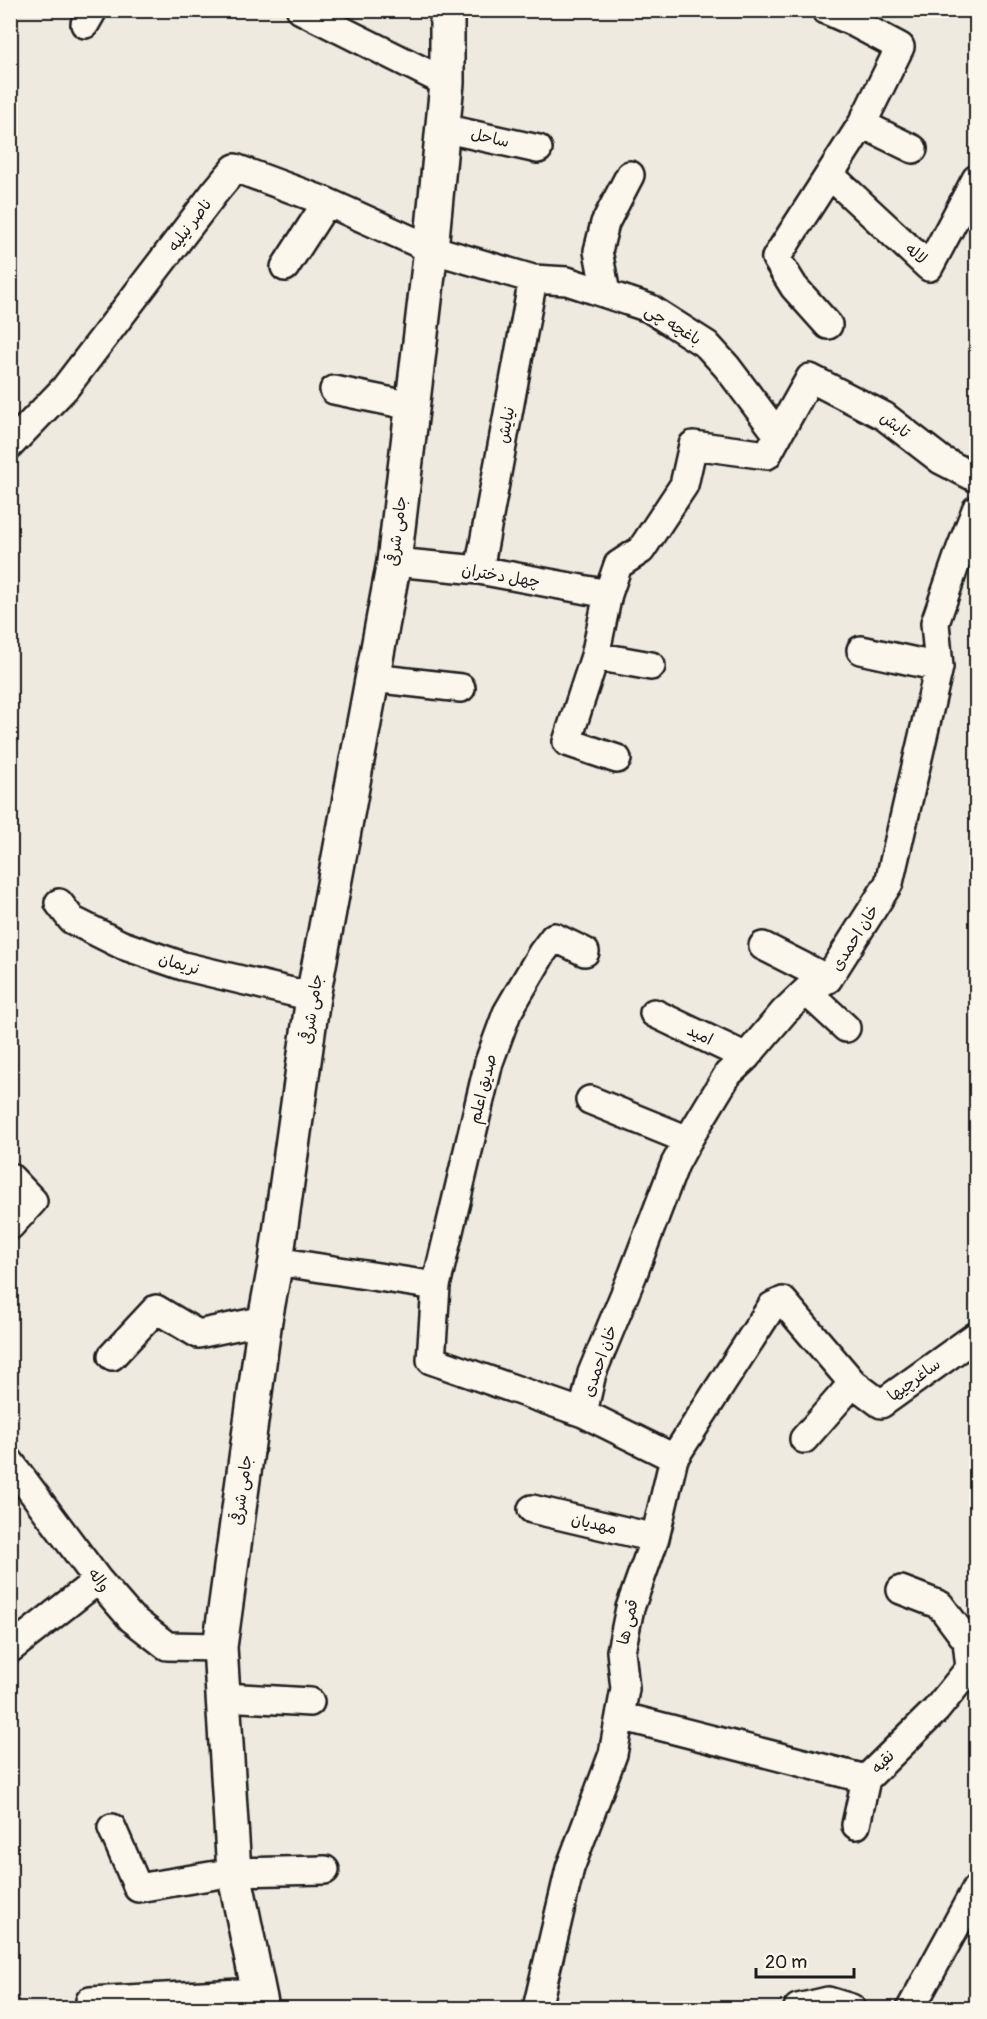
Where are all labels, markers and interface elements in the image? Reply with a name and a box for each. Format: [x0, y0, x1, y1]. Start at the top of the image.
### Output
street label: ساحل [469, 124, 511, 152]
street label: ناصر نیلیه [163, 194, 217, 256]
street label: لاله [901, 239, 931, 269]
street label: باغچه چی [641, 300, 705, 350]
street label: نیایش [493, 405, 519, 445]
street label: تابش [876, 407, 914, 443]
street label: جامی شرقی [382, 495, 411, 567]
street label: چهل دختران [460, 560, 542, 592]
street label: خان احمدی [827, 901, 883, 975]
street label: نریمان [156, 949, 202, 979]
street label: جامی شرقی [296, 972, 327, 1045]
street label: امید [684, 1020, 716, 1050]
street label: صدیق اعلم [465, 1052, 503, 1126]
street label: خان احمدی [578, 1322, 622, 1400]
street label: ساغرچیها [884, 1354, 944, 1406]
street label: جامی شرقی [226, 1453, 257, 1526]
street label: مهدیان [569, 1509, 619, 1539]
street label: واله [84, 1564, 114, 1596]
street label: قمی ها [613, 1597, 643, 1647]
street label: نقیه [867, 1746, 899, 1778]
scale bar [756, 1941, 854, 1979]
text: 20 m [765, 1951, 807, 1974]

